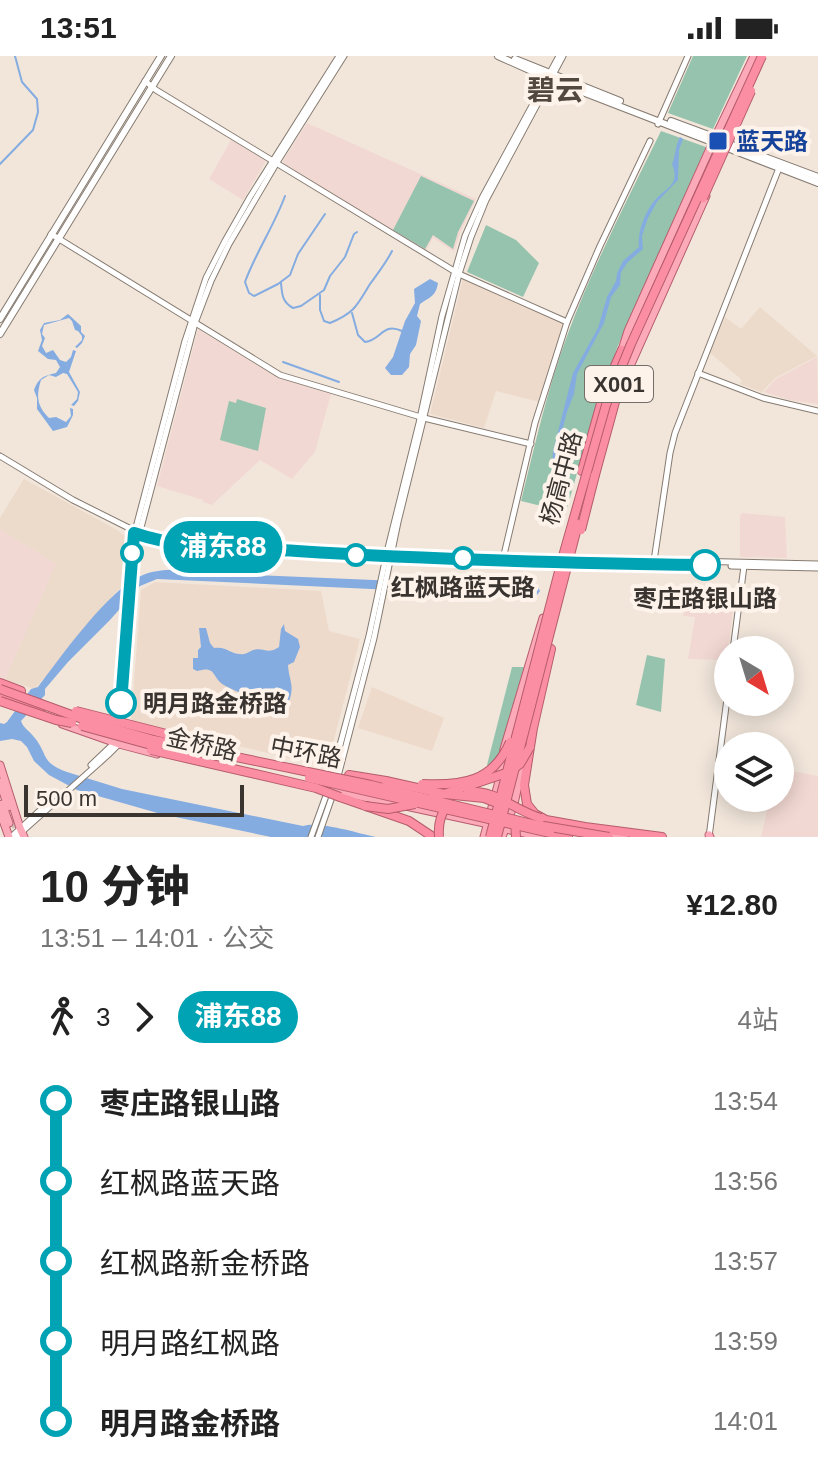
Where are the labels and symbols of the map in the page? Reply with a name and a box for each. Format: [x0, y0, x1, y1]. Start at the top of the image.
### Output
district label: 碧云 [527, 75, 583, 106]
place label: 蓝天路 [736, 128, 808, 155]
marker: 蓝天路 [707, 130, 729, 152]
road number: X001 [585, 366, 653, 402]
street label: 杨高中路 [536, 428, 586, 528]
line badge: 浦东88 [167, 521, 279, 573]
unlabelled marker [121, 542, 143, 564]
unlabelled marker [345, 544, 367, 566]
marker: 红枫路蓝天路 [452, 547, 474, 569]
marker: 枣庄路银山路 [690, 550, 720, 580]
place label: 红枫路蓝天路 [391, 574, 535, 601]
place label: 枣庄路银山路 [633, 585, 777, 612]
north arrow [714, 636, 794, 716]
marker: 明月路金桥路 [106, 688, 136, 718]
place label: 明月路金桥路 [143, 690, 287, 717]
street label: 金桥路 [164, 723, 240, 765]
street label: 中环路 [268, 732, 344, 772]
scale bar [24, 781, 244, 817]

